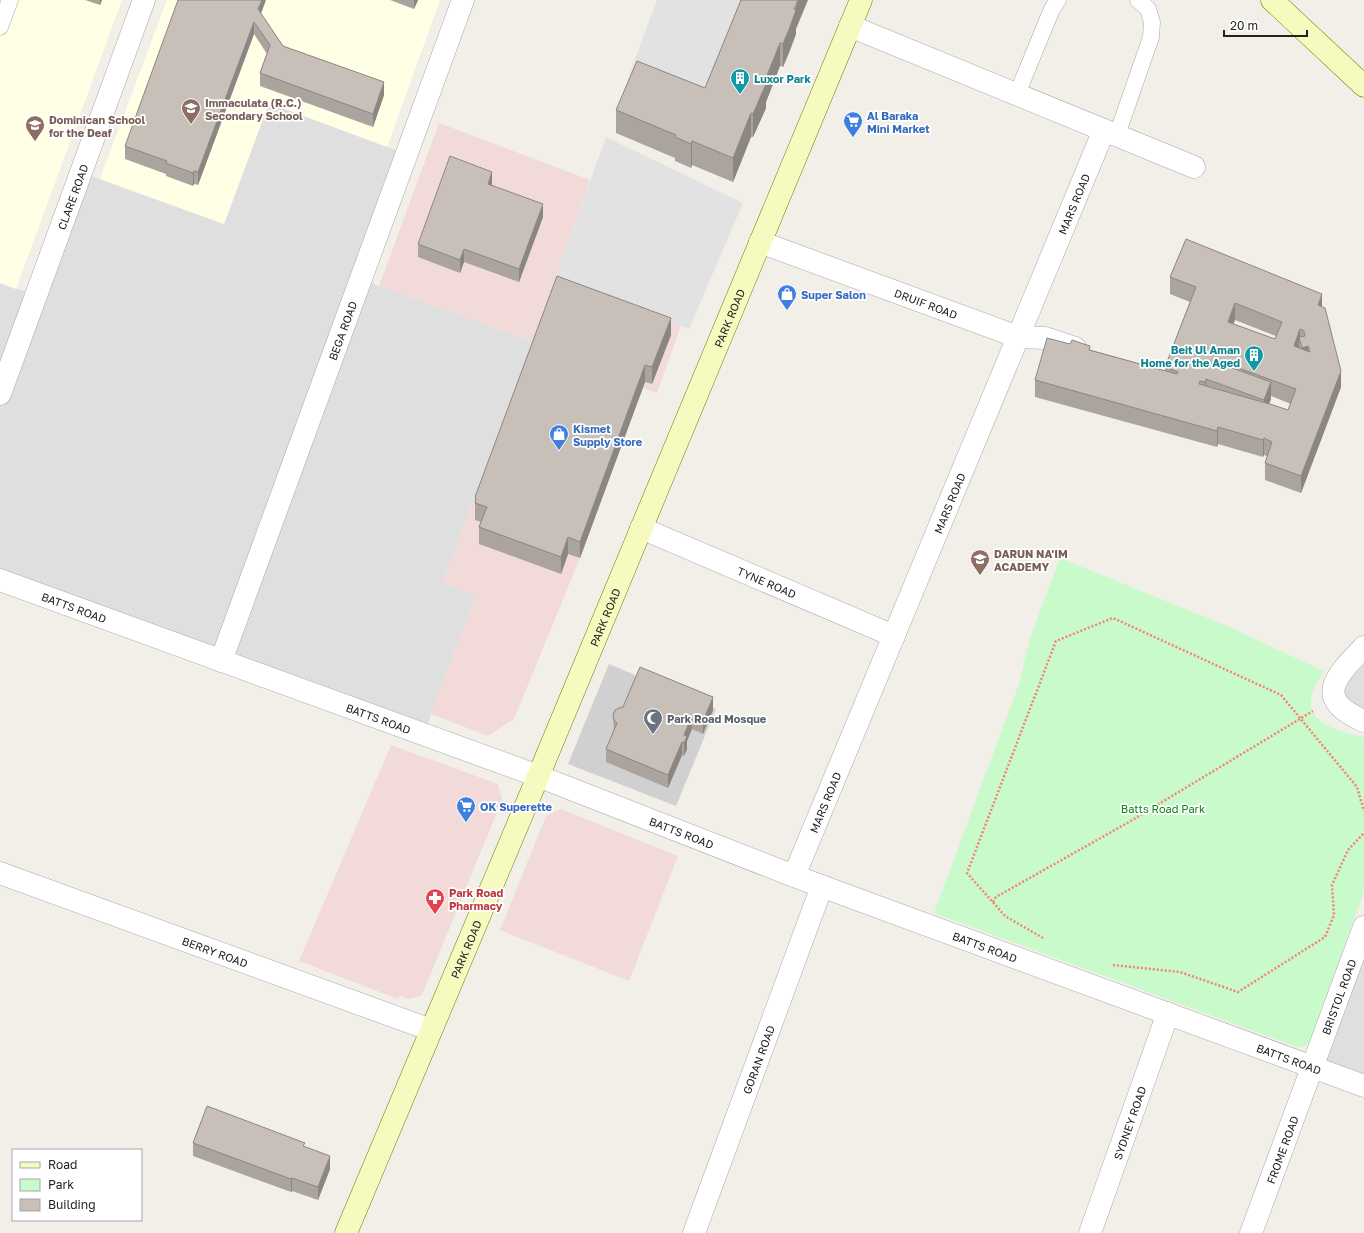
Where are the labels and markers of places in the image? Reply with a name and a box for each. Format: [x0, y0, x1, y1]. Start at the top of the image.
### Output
building icon: Luxor Park [729, 67, 751, 95]
place label: Luxor Park [754, 72, 811, 85]
place label: Immaculata (R.C.) Secondary School [205, 96, 303, 122]
school or university icon: Immaculata (R.C.) Secondary School [180, 97, 202, 125]
place label: Al Baraka Mini Market [867, 109, 930, 135]
supermarket icon: Al Baraka Mini Market [842, 110, 864, 138]
place label: Dominican School for the Deaf [49, 113, 145, 139]
school or university icon: Dominican School for the Deaf [24, 114, 46, 142]
shop icon: Super Salon [776, 283, 798, 311]
place label: Super Salon [801, 288, 866, 301]
place label: Beit Ul Aman Home for the Aged [1141, 343, 1240, 369]
building icon: Beit Ul Aman Home for the Aged [1243, 344, 1265, 372]
place label: Kismet Supply Store [573, 422, 643, 448]
shop icon: Kismet Supply Store [548, 423, 570, 451]
place label: DARUN NA'IM ACADEMY [994, 547, 1068, 573]
school or university icon: DARUN NA'IM ACADEMY [969, 548, 991, 576]
mosque icon: Park Road Mosque [642, 707, 664, 735]
place label: Park Road Mosque [667, 712, 767, 725]
supermarket icon: OK Superette [455, 795, 477, 823]
place label: OK Superette [480, 800, 553, 813]
place label: Park Road Pharmacy [449, 886, 503, 912]
pharmacy icon: Park Road Pharmacy [424, 887, 446, 915]

